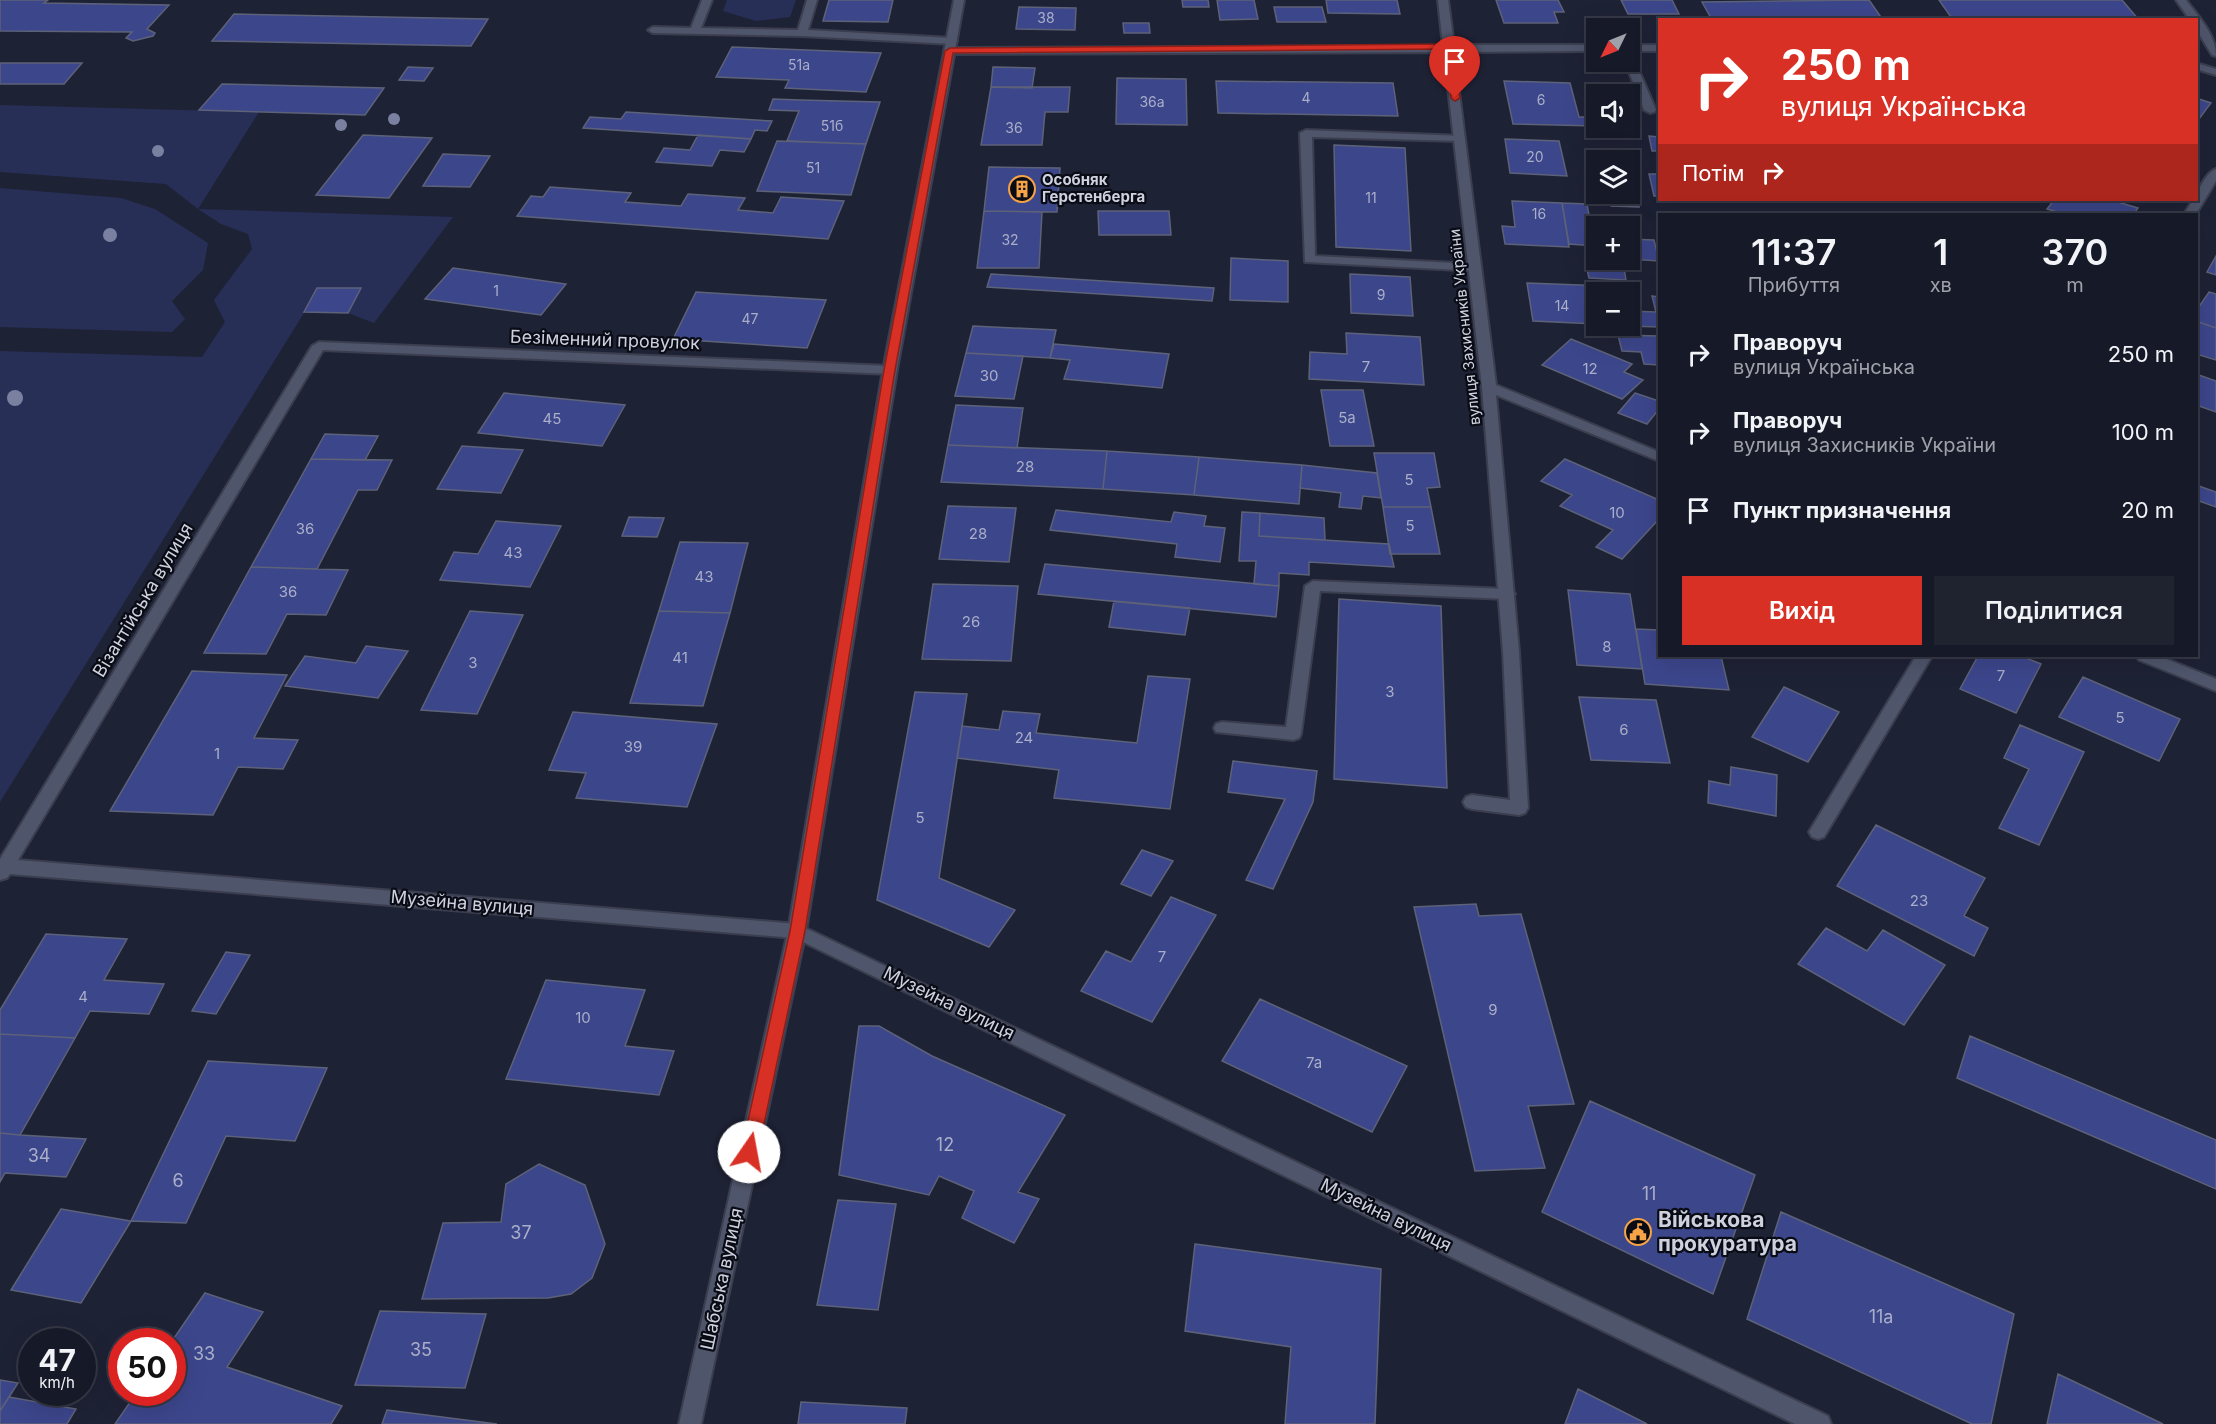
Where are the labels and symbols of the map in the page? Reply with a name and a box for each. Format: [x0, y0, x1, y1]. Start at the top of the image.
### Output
house number: 38 [1037, 9, 1055, 26]
north arrow [1586, 18, 1640, 72]
pin [1429, 36, 1480, 98]
house number: 51а [788, 56, 810, 73]
house number: 4 [1301, 89, 1311, 106]
house number: 6 [1537, 91, 1545, 108]
house number: 36а [1139, 93, 1165, 110]
house number: 51б [821, 117, 843, 134]
house number: 36 [1005, 119, 1023, 136]
house number: 20 [1526, 148, 1544, 165]
house number: 51 [806, 159, 820, 176]
place label: Особняк Герстенберга [1042, 170, 1145, 206]
building icon: Особняк Герстенберга [1007, 174, 1037, 204]
house number: 11 [1365, 189, 1377, 206]
house number: 16 [1532, 205, 1546, 222]
street label: вулиця Захисників України [1445, 228, 1484, 426]
house number: 32 [1001, 231, 1019, 248]
house number: 1 [493, 282, 499, 299]
house number: 9 [1377, 286, 1385, 303]
house number: 14 [1555, 297, 1569, 314]
house number: 47 [742, 310, 759, 327]
street label: Безіменний провулок [510, 326, 701, 353]
house number: 7 [1362, 357, 1370, 376]
house number: 12 [1582, 359, 1598, 378]
house number: 30 [980, 366, 998, 385]
house number: 5а [1338, 408, 1356, 427]
house number: 45 [543, 409, 561, 428]
house number: 28 [1016, 457, 1034, 476]
house number: 5 [1404, 470, 1414, 489]
house number: 10 [1609, 503, 1625, 522]
house number: 5 [1405, 516, 1415, 535]
street label: Візантійська вулиця [88, 519, 197, 681]
house number: 36 [296, 519, 314, 538]
house number: 28 [969, 524, 987, 543]
house number: 43 [504, 543, 522, 562]
house number: 43 [695, 567, 713, 586]
house number: 36 [279, 582, 297, 601]
house number: 26 [962, 612, 980, 631]
house number: 8 [1602, 637, 1612, 656]
house number: 41 [672, 648, 688, 667]
house number: 3 [468, 653, 478, 672]
house number: 7 [1997, 666, 2005, 685]
house number: 3 [1385, 682, 1395, 701]
house number: 5 [2115, 708, 2125, 727]
house number: 6 [1619, 720, 1629, 739]
house number: 24 [1015, 728, 1033, 747]
house number: 39 [624, 737, 642, 756]
house number: 1 [214, 744, 220, 763]
house number: 5 [915, 808, 925, 827]
street label: Музейна вулиця [390, 886, 534, 919]
house number: 23 [1910, 891, 1928, 910]
house number: 7 [1158, 947, 1166, 966]
street label: Музейна вулиця [880, 962, 1018, 1043]
house number: 4 [78, 987, 88, 1006]
house number: 9 [1488, 1000, 1498, 1019]
house number: 10 [575, 1008, 591, 1027]
house number: 7а [1306, 1053, 1322, 1072]
position arrow [717, 1120, 781, 1184]
house number: 12 [936, 1134, 954, 1155]
house number: 34 [28, 1145, 50, 1166]
house number: 6 [172, 1170, 184, 1191]
street label: Музейна вулиця [1317, 1174, 1455, 1255]
house number: 11 [1642, 1183, 1656, 1204]
street label: Шабська вулиця [696, 1206, 747, 1352]
place label: Військова прокуратура [1658, 1207, 1797, 1256]
public building icon: Військова прокуратура [1623, 1217, 1653, 1247]
house number: 37 [510, 1222, 532, 1243]
house number: 11а [1869, 1306, 1893, 1327]
speed limit sign: 50 [108, 1328, 186, 1406]
house number: 35 [410, 1339, 432, 1360]
house number: 33 [193, 1343, 215, 1364]

